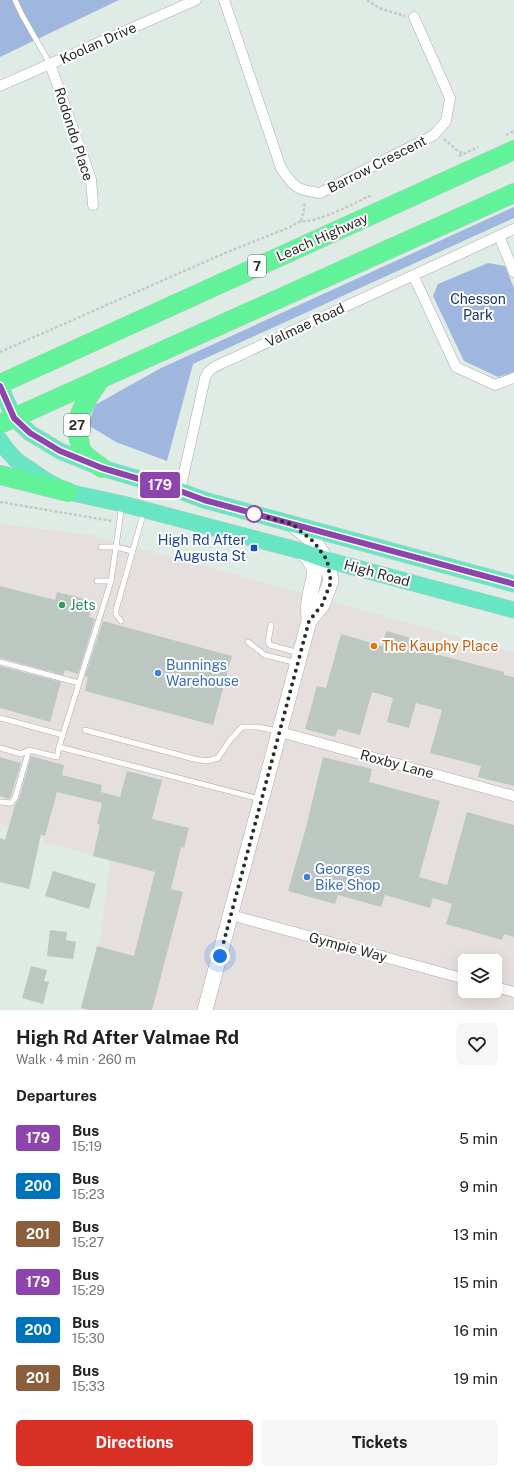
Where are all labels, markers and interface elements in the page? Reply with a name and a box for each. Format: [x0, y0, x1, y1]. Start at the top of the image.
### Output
street label: Koolan Drive [57, 19, 139, 67]
street label: Rodondo Place [51, 85, 97, 183]
street label: Barrow Crescent [325, 132, 429, 196]
street label: Leach Highway [274, 209, 371, 264]
road number: 7 [248, 255, 266, 277]
park label: Chesson Park [450, 291, 506, 323]
street label: Valmae Road [263, 300, 347, 350]
road number: 27 [64, 414, 90, 436]
line badge: 179 [137, 472, 183, 498]
text: 179 [148, 477, 172, 493]
unlabelled marker [245, 505, 263, 523]
place label: High Rd After Augusta St [158, 532, 246, 564]
marker: High Rd After Augusta St [249, 543, 259, 553]
street label: High Road [342, 557, 412, 589]
place label: Jets [70, 597, 96, 613]
marker: Jets [57, 600, 67, 610]
place label: The Kauphy Place [382, 638, 498, 654]
marker: The Kauphy Place [369, 641, 379, 651]
place label: Bunnings Warehouse [166, 657, 239, 689]
marker: Bunnings Warehouse [153, 668, 163, 678]
street label: Roxby Lane [359, 747, 435, 781]
place label: Georges Bike Shop [315, 861, 380, 893]
marker: Georges Bike Shop [302, 872, 312, 882]
street label: Gympie Way [307, 929, 389, 965]
your location [210, 946, 230, 966]
map controls [458, 954, 502, 998]
button: layers [458, 954, 502, 998]
button: heart [456, 1023, 498, 1065]
text: High Rd After Valmae Rd [16, 1026, 239, 1048]
text: Walk · 4 min · 260 m [16, 1052, 136, 1067]
text: Departures [16, 1087, 97, 1104]
text: Bus [72, 1122, 99, 1139]
text: 179 [26, 1130, 50, 1146]
text: 5 min [459, 1130, 498, 1147]
text: 15:19 [72, 1139, 102, 1154]
text: Bus [72, 1170, 99, 1187]
text: 200 [25, 1178, 51, 1194]
text: 9 min [460, 1178, 498, 1195]
text: 15:23 [72, 1187, 105, 1202]
text: Bus [72, 1218, 99, 1235]
text: 201 [26, 1226, 50, 1242]
text: 13 min [453, 1226, 498, 1243]
text: 15:27 [72, 1235, 104, 1250]
text: Bus [72, 1266, 99, 1283]
text: 179 [26, 1274, 50, 1290]
text: 15 min [453, 1274, 498, 1291]
text: 15:29 [72, 1283, 105, 1298]
text: Bus [72, 1314, 99, 1331]
text: 200 [25, 1322, 51, 1338]
text: 16 min [453, 1322, 498, 1339]
text: 15:30 [72, 1331, 105, 1346]
text: Bus [72, 1362, 99, 1379]
text: 201 [26, 1370, 50, 1386]
text: 19 min [453, 1370, 498, 1387]
text: 15:33 [72, 1379, 105, 1394]
button: Directions [16, 1420, 253, 1466]
button: Tickets [261, 1420, 498, 1466]

